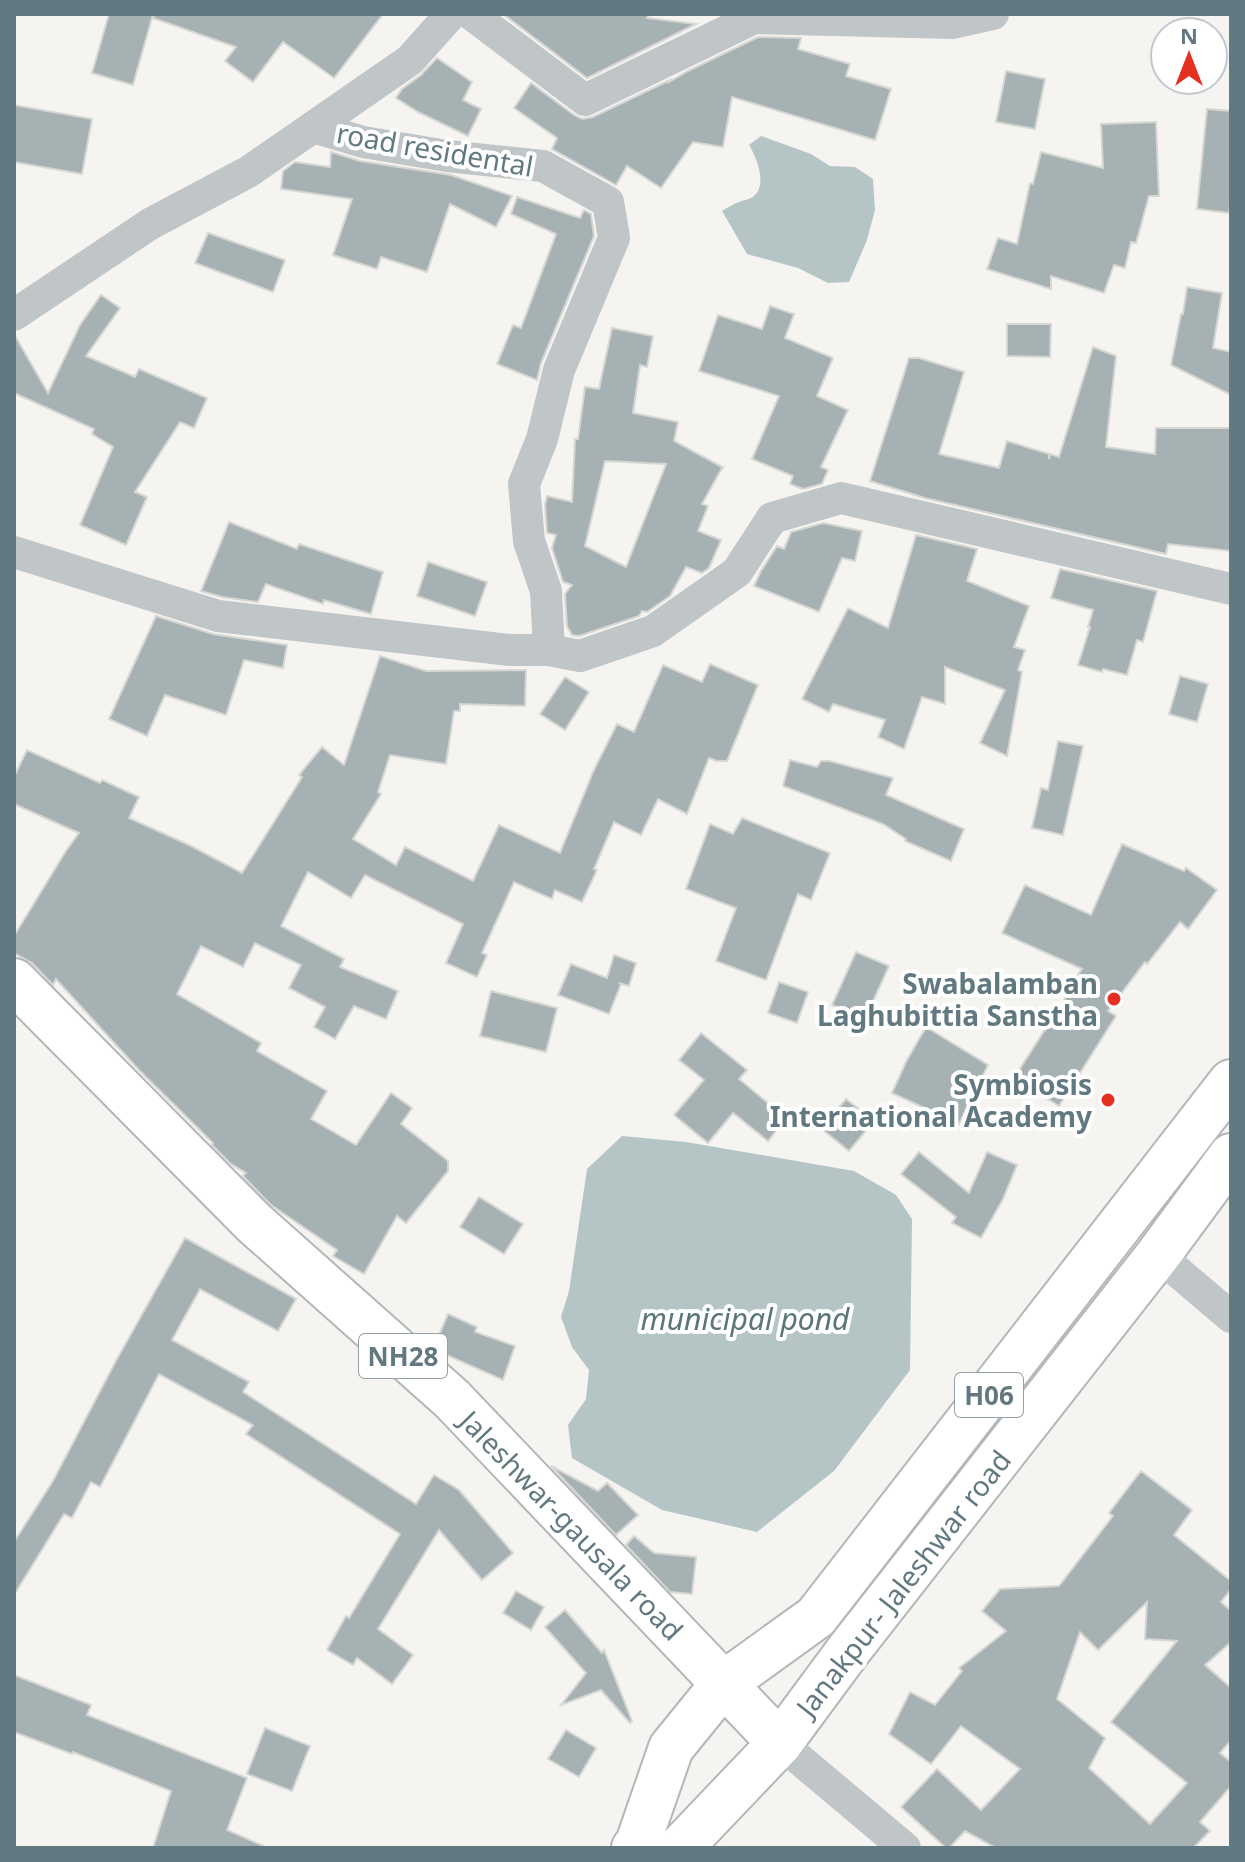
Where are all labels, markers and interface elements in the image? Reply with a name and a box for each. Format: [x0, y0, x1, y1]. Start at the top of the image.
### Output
north arrow [1149, 16, 1229, 96]
text: N [1180, 20, 1198, 50]
street label: road residental [334, 113, 536, 185]
place label: Swabalamban Laghubittia Sanstha [817, 964, 1098, 1034]
marker: Swabalamban Laghubittia Sanstha [1105, 990, 1123, 1008]
place label: Symbiosis International Academy [770, 1065, 1092, 1135]
marker: Symbiosis International Academy [1099, 1091, 1117, 1109]
water label: municipal pond [640, 1298, 850, 1339]
road number: NH28 [359, 1334, 447, 1378]
road number: H06 [955, 1373, 1023, 1417]
street label: Jaleshwar-gausala road [450, 1400, 692, 1648]
street label: Janakpur- Jaleshwar road [785, 1442, 1019, 1726]

